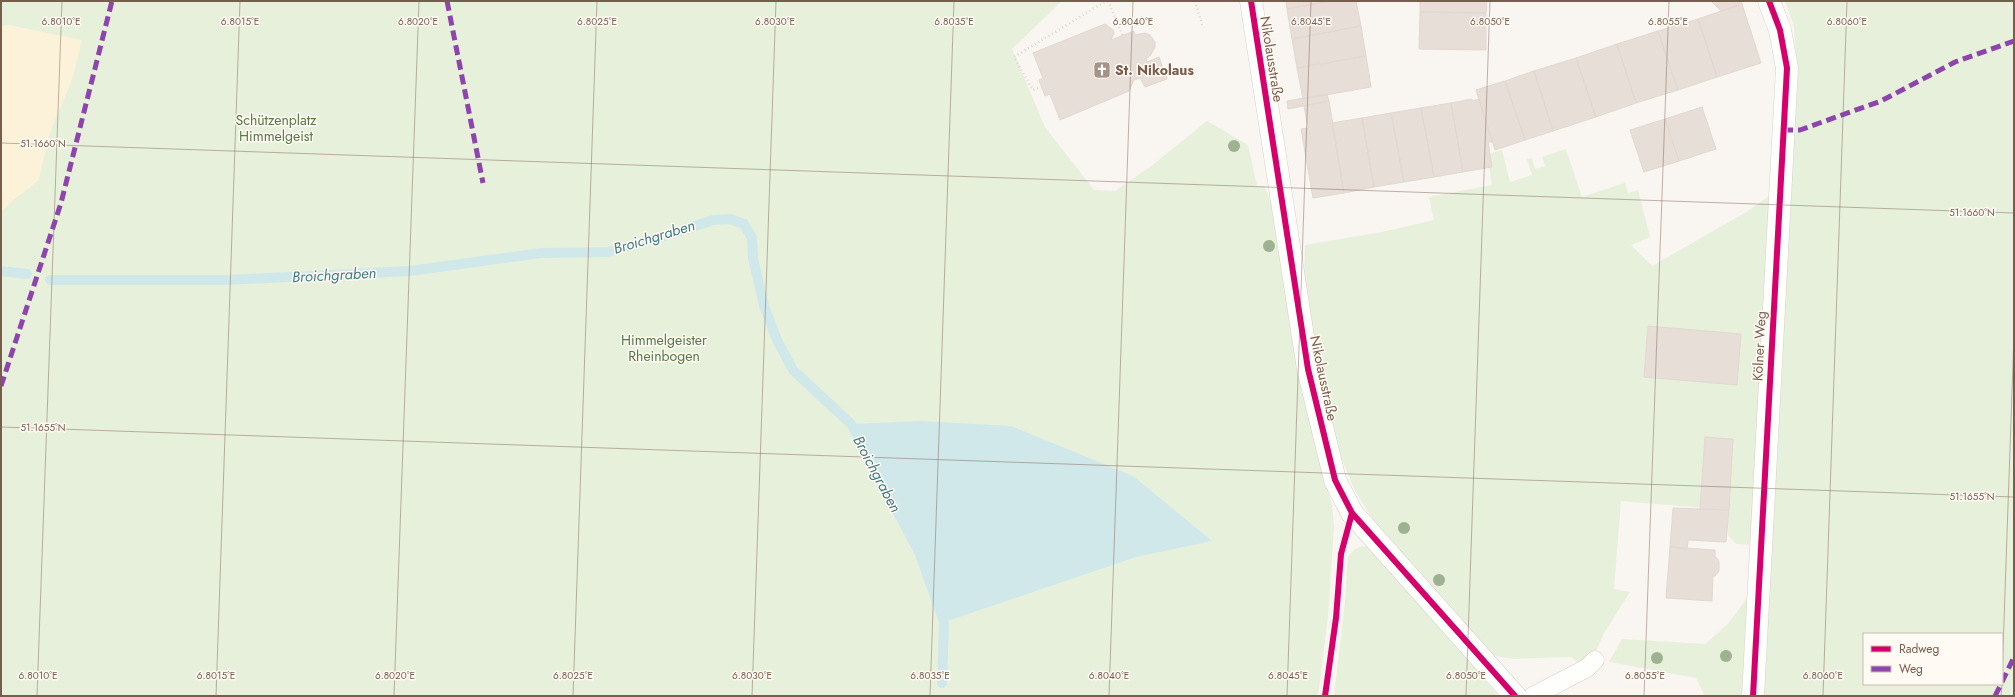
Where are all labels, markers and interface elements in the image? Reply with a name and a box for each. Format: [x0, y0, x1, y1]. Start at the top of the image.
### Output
text: 6.8010°E [42, 14, 81, 29]
text: 6.8015°E [221, 14, 259, 29]
text: 6.8020°E [398, 14, 438, 29]
text: 6.8025°E [577, 14, 617, 29]
text: 6.8030°E [755, 14, 795, 29]
text: 6.8035°E [934, 14, 974, 29]
text: 6.8040°E [1113, 14, 1153, 29]
text: 6.8045°E [1291, 14, 1331, 29]
text: 6.8050°E [1470, 14, 1510, 29]
text: 6.8055°E [1648, 14, 1688, 29]
text: 6.8060°E [1827, 14, 1867, 29]
street label: Nikolausstraße [1255, 15, 1289, 103]
church icon: St. Nikolaus [1092, 60, 1112, 80]
place label: St. Nikolaus [1115, 60, 1194, 80]
park label: Schützenplatz Himmelgeist [236, 110, 317, 146]
text: 51.1660°N [20, 136, 66, 151]
text: 51.1660°N [1949, 205, 1995, 220]
water label: Broichgraben [610, 214, 698, 260]
water label: Broichgraben [291, 262, 377, 288]
street label: Kölner Weg [1747, 311, 1771, 381]
park label: Himmelgeister Rheinbogen [621, 330, 707, 366]
street label: Nikolausstraße [1305, 334, 1343, 422]
text: 51.1655°N [20, 420, 66, 435]
water label: Broichgraben [848, 432, 906, 516]
text: 51.1655°N [1949, 489, 1995, 504]
legend [1863, 633, 2003, 685]
text: Radweg [1899, 640, 1939, 658]
text: Weg [1899, 660, 1923, 678]
text: 6.8010°E [19, 668, 58, 683]
text: 6.8015°E [197, 668, 235, 683]
text: 6.8020°E [375, 668, 415, 683]
text: 6.8025°E [553, 668, 593, 683]
text: 6.8030°E [732, 668, 772, 683]
text: 6.8035°E [910, 668, 950, 683]
text: 6.8040°E [1089, 668, 1129, 683]
text: 6.8045°E [1268, 668, 1308, 683]
text: 6.8050°E [1446, 668, 1486, 683]
text: 6.8055°E [1625, 668, 1665, 683]
text: 6.8060°E [1803, 668, 1843, 683]

